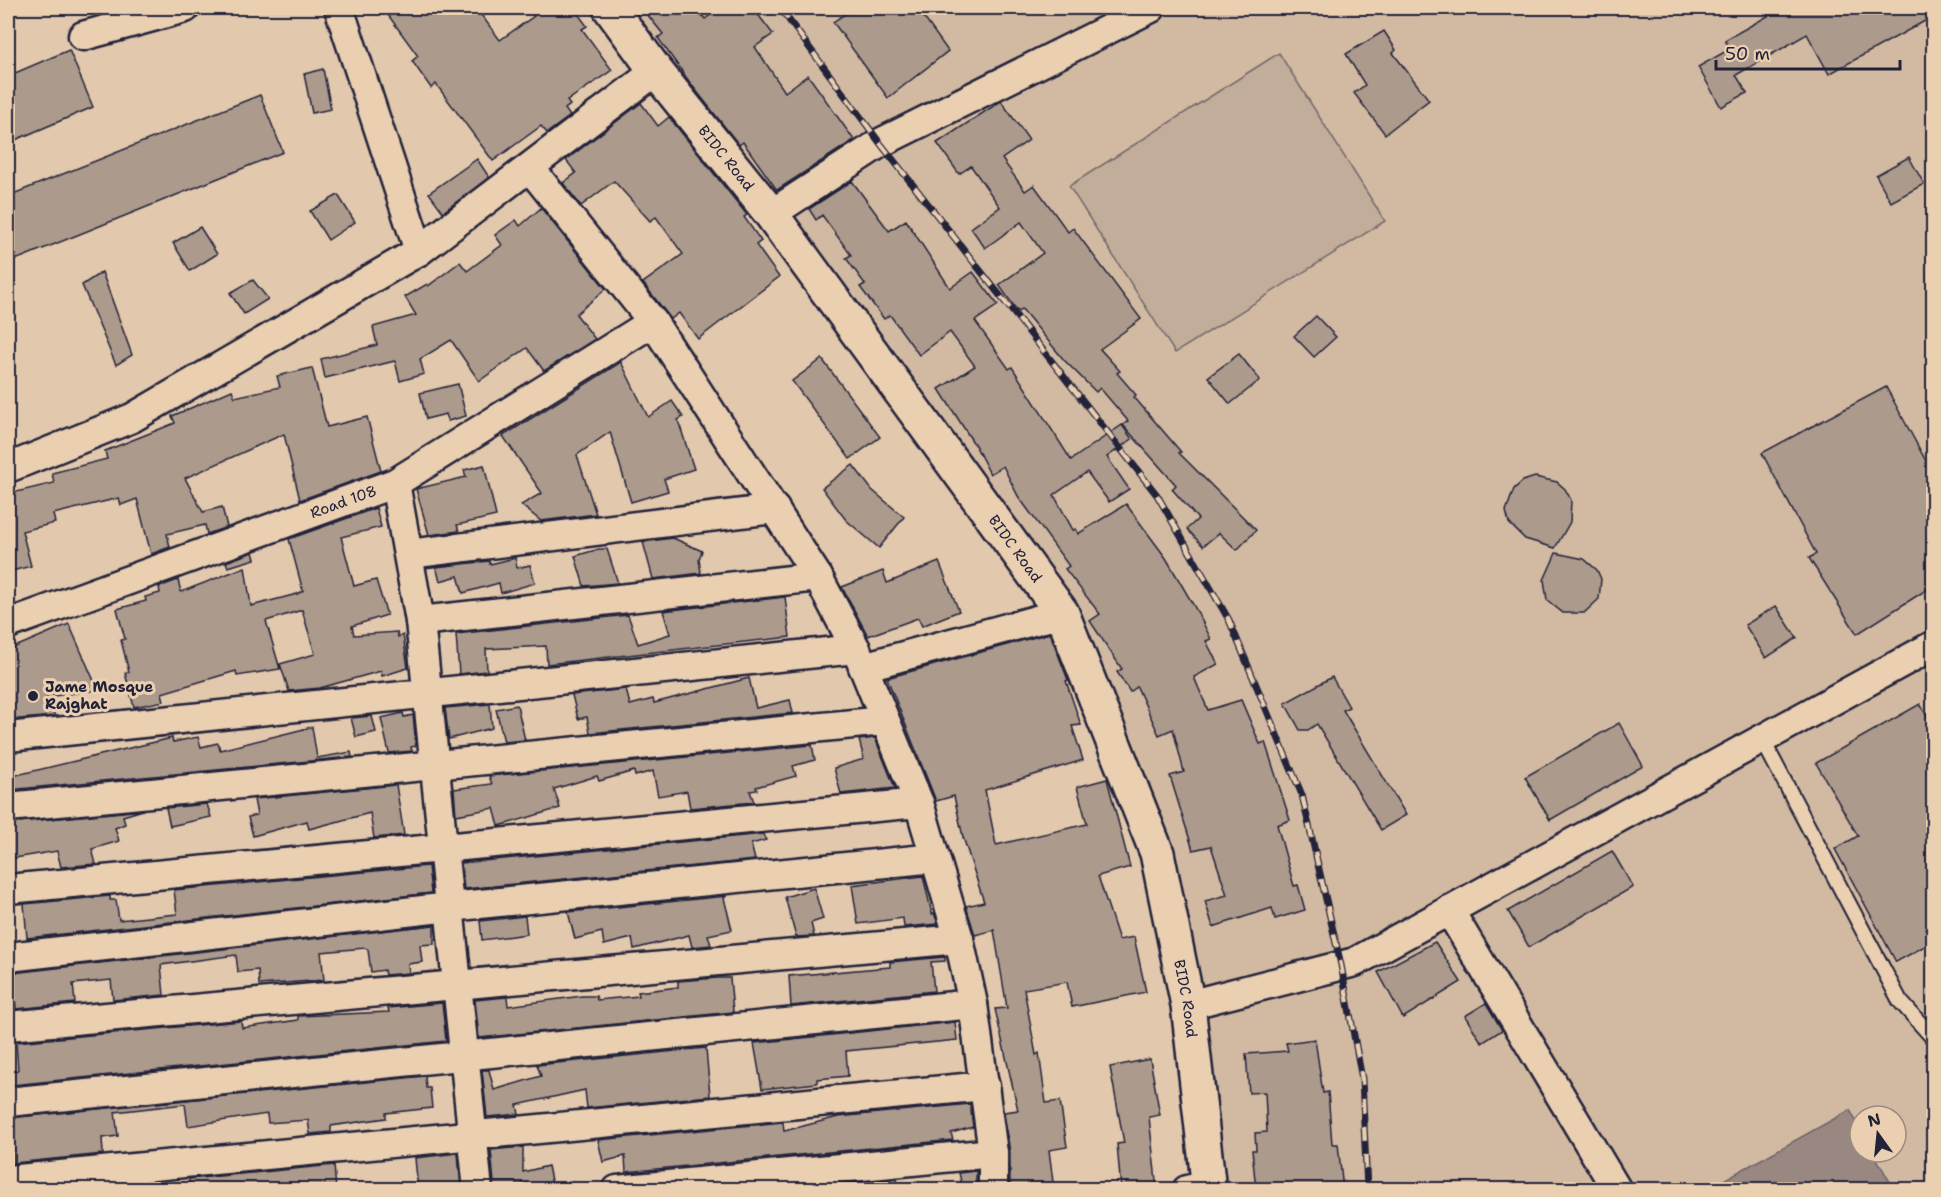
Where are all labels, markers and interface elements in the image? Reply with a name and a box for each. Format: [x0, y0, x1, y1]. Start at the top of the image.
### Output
scale bar [1716, 33, 1900, 71]
text: 50 m [1725, 42, 1770, 66]
street label: BIDC Road [694, 121, 759, 196]
street label: Road 108 [307, 480, 380, 523]
street label: BIDC Road [984, 511, 1047, 587]
place label: Jame Mosque Rajghat [45, 677, 153, 714]
marker: Jame Mosque Rajghat [26, 689, 40, 703]
street label: BIDC Road [1169, 958, 1202, 1039]
north arrow [1848, 1104, 1908, 1164]
text: N [1865, 1108, 1883, 1132]

